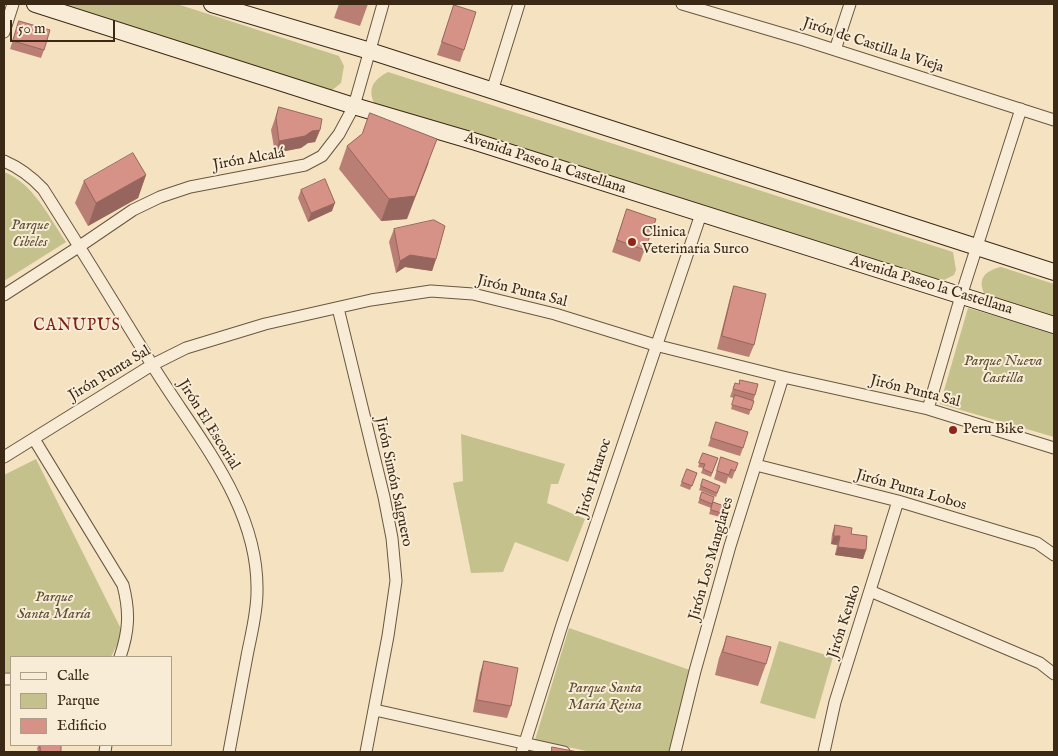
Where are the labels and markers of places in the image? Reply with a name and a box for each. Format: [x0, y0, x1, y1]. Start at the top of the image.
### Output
place label: Clinica Veterinaria Surco [642, 224, 749, 259]
marker: Clinica Veterinaria Surco [626, 236, 638, 248]
place label: Peru Bike [963, 421, 1024, 439]
marker: Peru Bike [947, 424, 959, 436]

